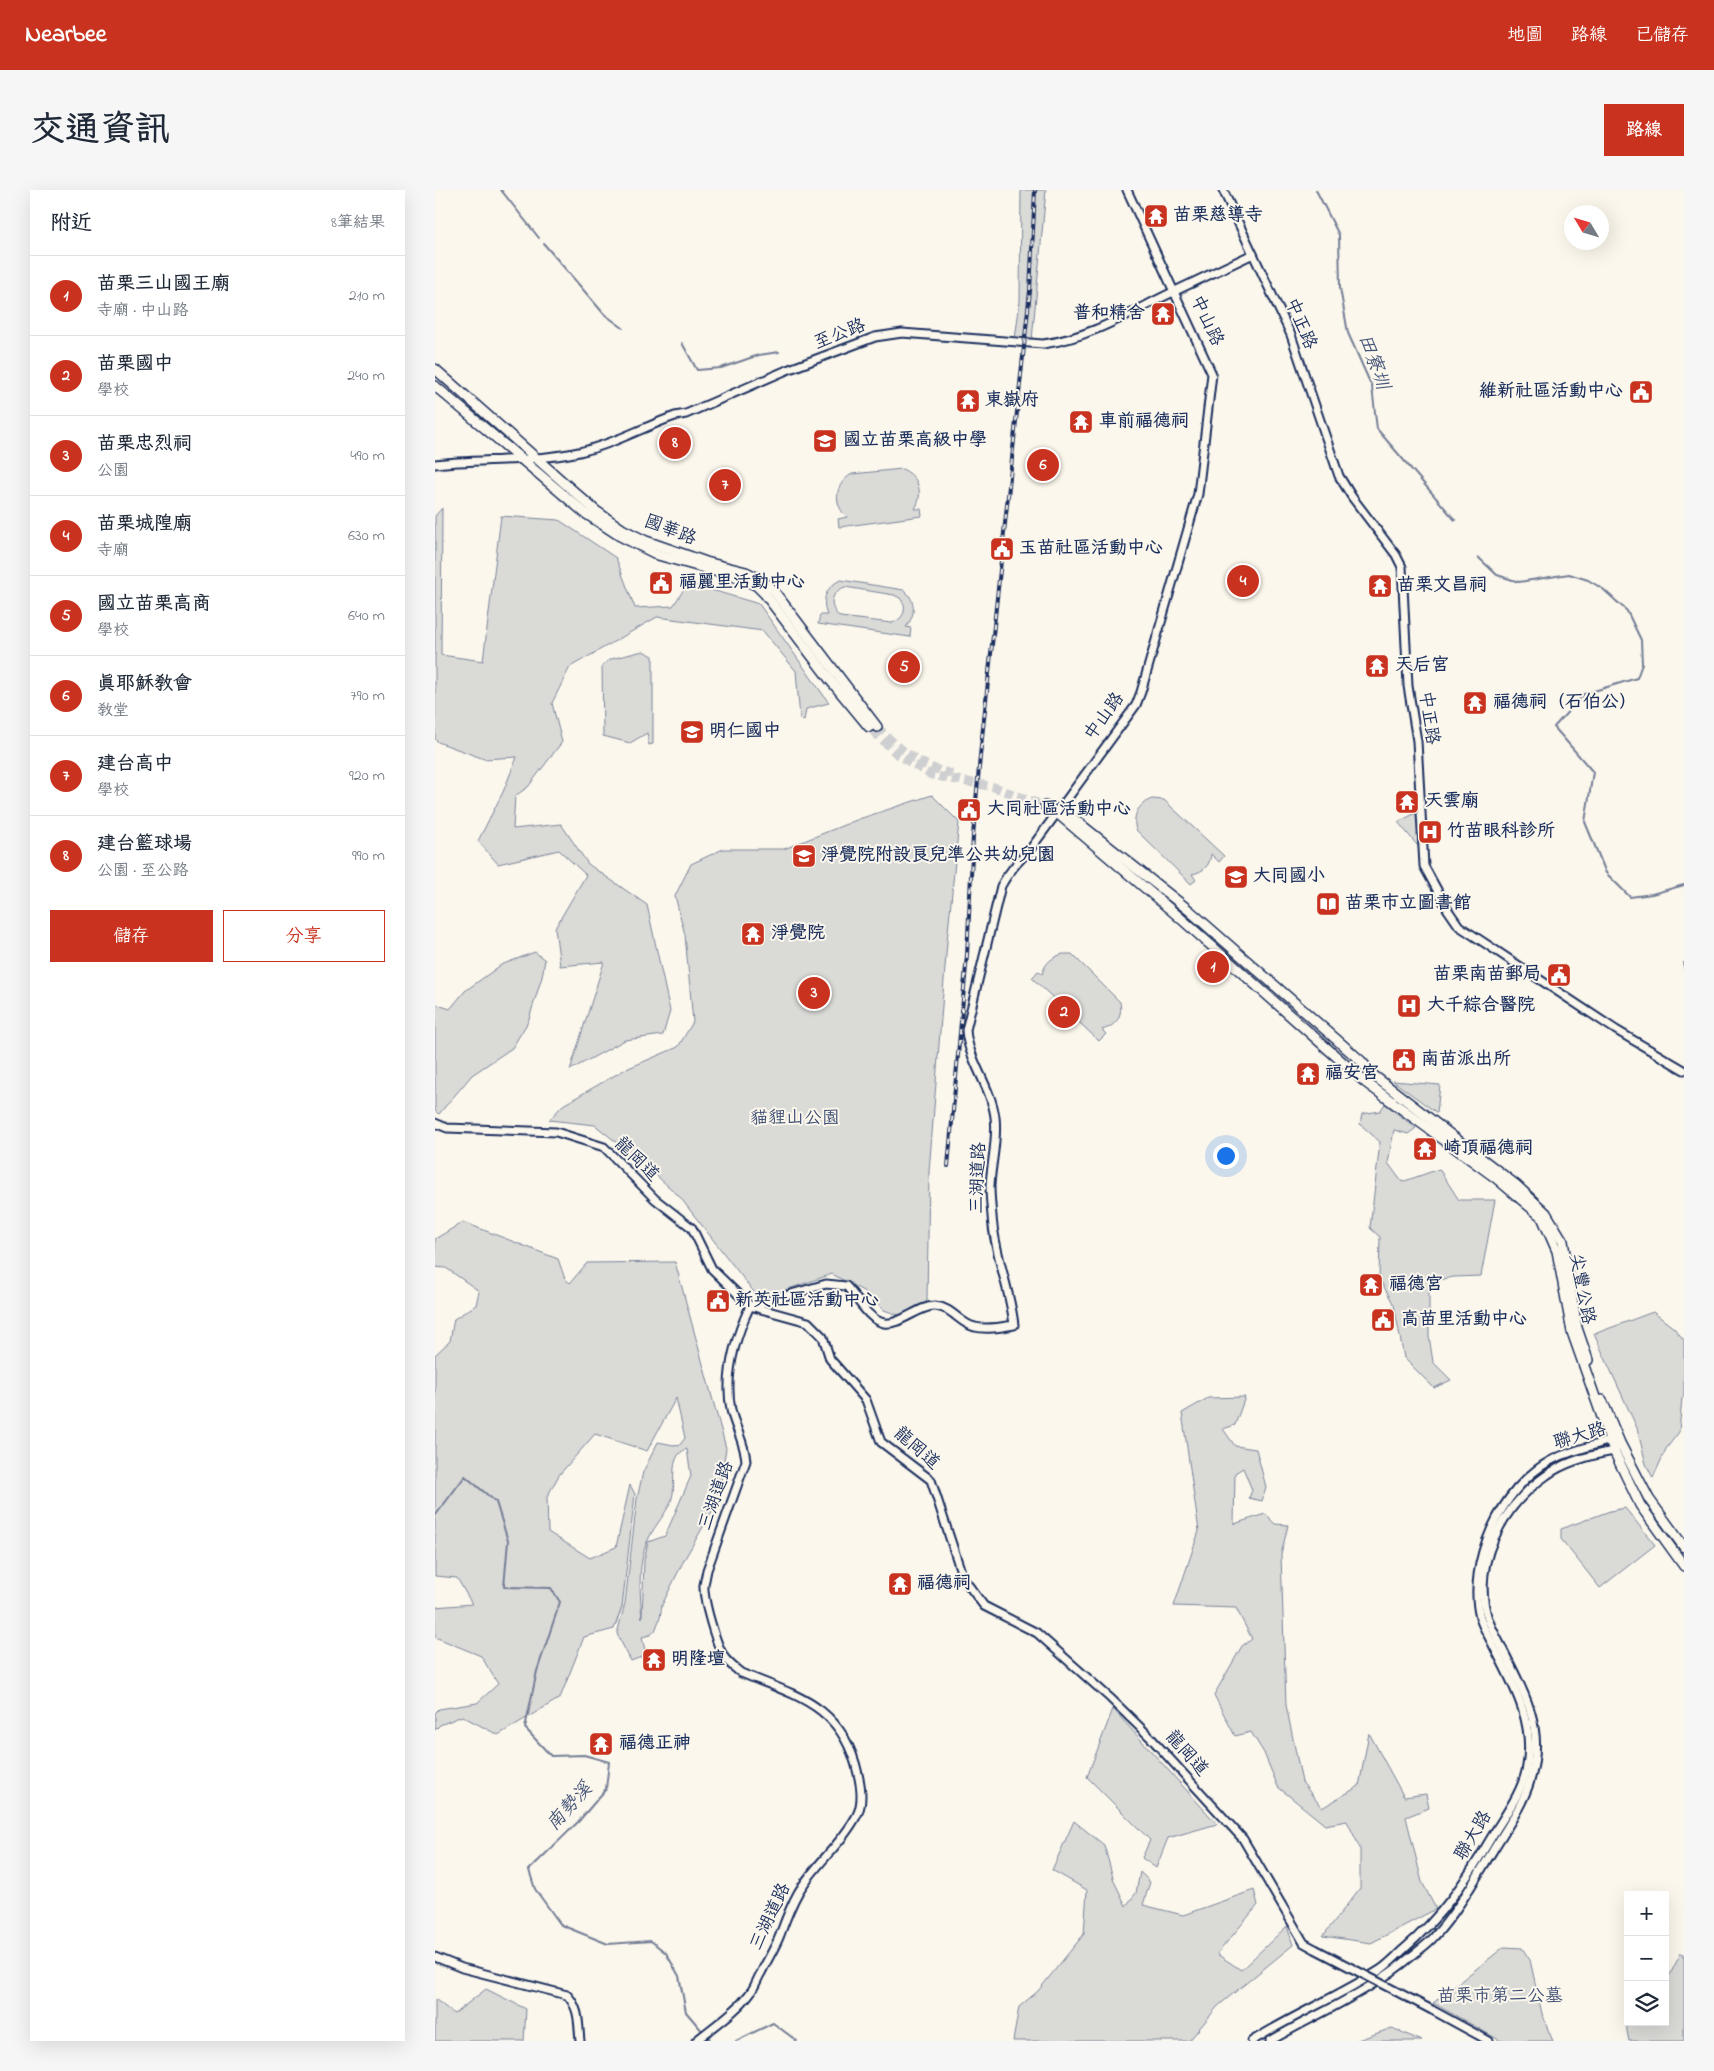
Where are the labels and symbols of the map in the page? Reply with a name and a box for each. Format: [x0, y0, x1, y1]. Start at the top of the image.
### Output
temple icon: 苗栗慈導寺 [1143, 203, 1169, 229]
place label: 苗栗慈導寺 [1173, 203, 1263, 229]
north arrow [1564, 205, 1609, 250]
street label: 中山路 [1183, 291, 1229, 351]
street label: 中正路 [1277, 294, 1323, 354]
place label: 普和精舍 [1073, 301, 1145, 327]
temple icon: 普和精舍 [1150, 301, 1176, 327]
street label: 至公路 [810, 313, 870, 357]
water label: 田寮圳 [1351, 331, 1396, 395]
place label: 維新社區活動中心 [1479, 379, 1623, 405]
public building icon: 維新社區活動中心 [1628, 379, 1654, 405]
temple icon: 東嶽府 [955, 388, 981, 414]
place label: 東嶽府 [985, 388, 1039, 414]
temple icon: 車前福德祠 [1068, 409, 1094, 435]
place label: 車前福德祠 [1099, 409, 1189, 435]
pin: 8 [659, 424, 691, 462]
school or university icon: 國立苗栗高級中學 [812, 428, 838, 454]
place label: 國立苗栗高級中學 [843, 428, 987, 454]
pin: 6 [1027, 446, 1059, 484]
pin: 7 [709, 466, 741, 504]
street label: 國華路 [640, 509, 700, 553]
public building icon: 玉苗社區活動中心 [989, 536, 1015, 562]
place label: 玉苗社區活動中心 [1019, 536, 1163, 562]
pin: 4 [1227, 562, 1259, 600]
public building icon: 福麗里活動中心 [648, 570, 674, 596]
place label: 福麗里活動中心 [679, 570, 805, 596]
temple icon: 苗栗文昌祠 [1367, 573, 1393, 599]
place label: 苗栗文昌祠 [1397, 573, 1487, 599]
pin: 5 [888, 648, 920, 686]
temple icon: 天后宮 [1364, 653, 1390, 679]
place label: 天后宮 [1395, 653, 1449, 679]
street label: 中山路 [1079, 688, 1131, 746]
street label: 中正路 [1411, 689, 1445, 747]
temple icon: 福德祠（石伯公） [1462, 690, 1488, 716]
place label: 福德祠（石伯公） [1493, 690, 1637, 716]
school or university icon: 明仁國中 [679, 719, 705, 745]
place label: 明仁國中 [709, 719, 781, 745]
temple icon: 天雲廟 [1394, 789, 1420, 815]
place label: 天雲廟 [1425, 789, 1479, 815]
public building icon: 大同社區活動中心 [956, 797, 982, 823]
place label: 大同社區活動中心 [987, 797, 1131, 823]
hospital icon: 竹苗眼科診所 [1417, 819, 1443, 845]
place label: 竹苗眼科診所 [1447, 819, 1555, 845]
school or university icon: 淨覺院附設良兒準公共幼兒園 [791, 843, 817, 869]
place label: 淨覺院附設良兒準公共幼兒園 [821, 843, 1055, 869]
school or university icon: 大同國小 [1223, 864, 1249, 890]
place label: 大同國小 [1253, 864, 1325, 890]
library icon: 苗栗市立圖書館 [1315, 891, 1341, 917]
place label: 苗栗市立圖書館 [1345, 891, 1471, 917]
temple icon: 淨覺院 [740, 921, 766, 947]
place label: 淨覺院 [771, 921, 825, 947]
pin: 1 [1197, 948, 1229, 986]
place label: 苗栗南苗郵局 [1433, 962, 1541, 988]
public building icon: 苗栗南苗郵局 [1546, 962, 1572, 988]
pin: 3 [798, 974, 830, 1012]
pin: 2 [1048, 993, 1080, 1031]
hospital icon: 大千綜合醫院 [1396, 993, 1422, 1019]
place label: 大千綜合醫院 [1427, 993, 1535, 1019]
public building icon: 南苗派出所 [1391, 1047, 1417, 1073]
place label: 南苗派出所 [1421, 1047, 1511, 1073]
temple icon: 福安宮 [1295, 1061, 1321, 1087]
place label: 福安宮 [1325, 1061, 1379, 1087]
park label: 貓貍山公園 [750, 1106, 840, 1132]
street label: 龍岡道 [608, 1132, 664, 1188]
temple icon: 崎頂福德祠 [1412, 1136, 1438, 1162]
place label: 崎頂福德祠 [1443, 1136, 1533, 1162]
street label: 三湖道路 [965, 1142, 993, 1214]
your location [1213, 1143, 1239, 1169]
street label: 尖豐公路 [1561, 1251, 1601, 1327]
temple icon: 福德宮 [1358, 1272, 1384, 1298]
place label: 福德宮 [1389, 1272, 1443, 1298]
public building icon: 新英社區活動中心 [705, 1288, 731, 1314]
place label: 新英社區活動中心 [735, 1288, 879, 1314]
public building icon: 高苗里活動中心 [1370, 1307, 1396, 1333]
place label: 高苗里活動中心 [1401, 1307, 1527, 1333]
street label: 聯大路 [1550, 1417, 1610, 1457]
street label: 龍岡道 [887, 1421, 945, 1477]
street label: 三湖道路 [693, 1458, 741, 1534]
temple icon: 福德祠 [887, 1571, 913, 1597]
place label: 福德祠 [917, 1571, 971, 1597]
temple icon: 明隆壇 [641, 1647, 667, 1673]
place label: 明隆壇 [671, 1647, 725, 1673]
street label: 龍岡道 [1158, 1725, 1214, 1783]
temple icon: 福德正神 [588, 1731, 614, 1757]
place label: 福德正神 [619, 1731, 691, 1757]
water label: 南勢溪 [541, 1776, 600, 1837]
street label: 聯大路 [1449, 1806, 1499, 1866]
street label: 三湖道路 [744, 1879, 798, 1955]
park label: 苗栗市第二公墓 [1437, 1984, 1563, 2010]

